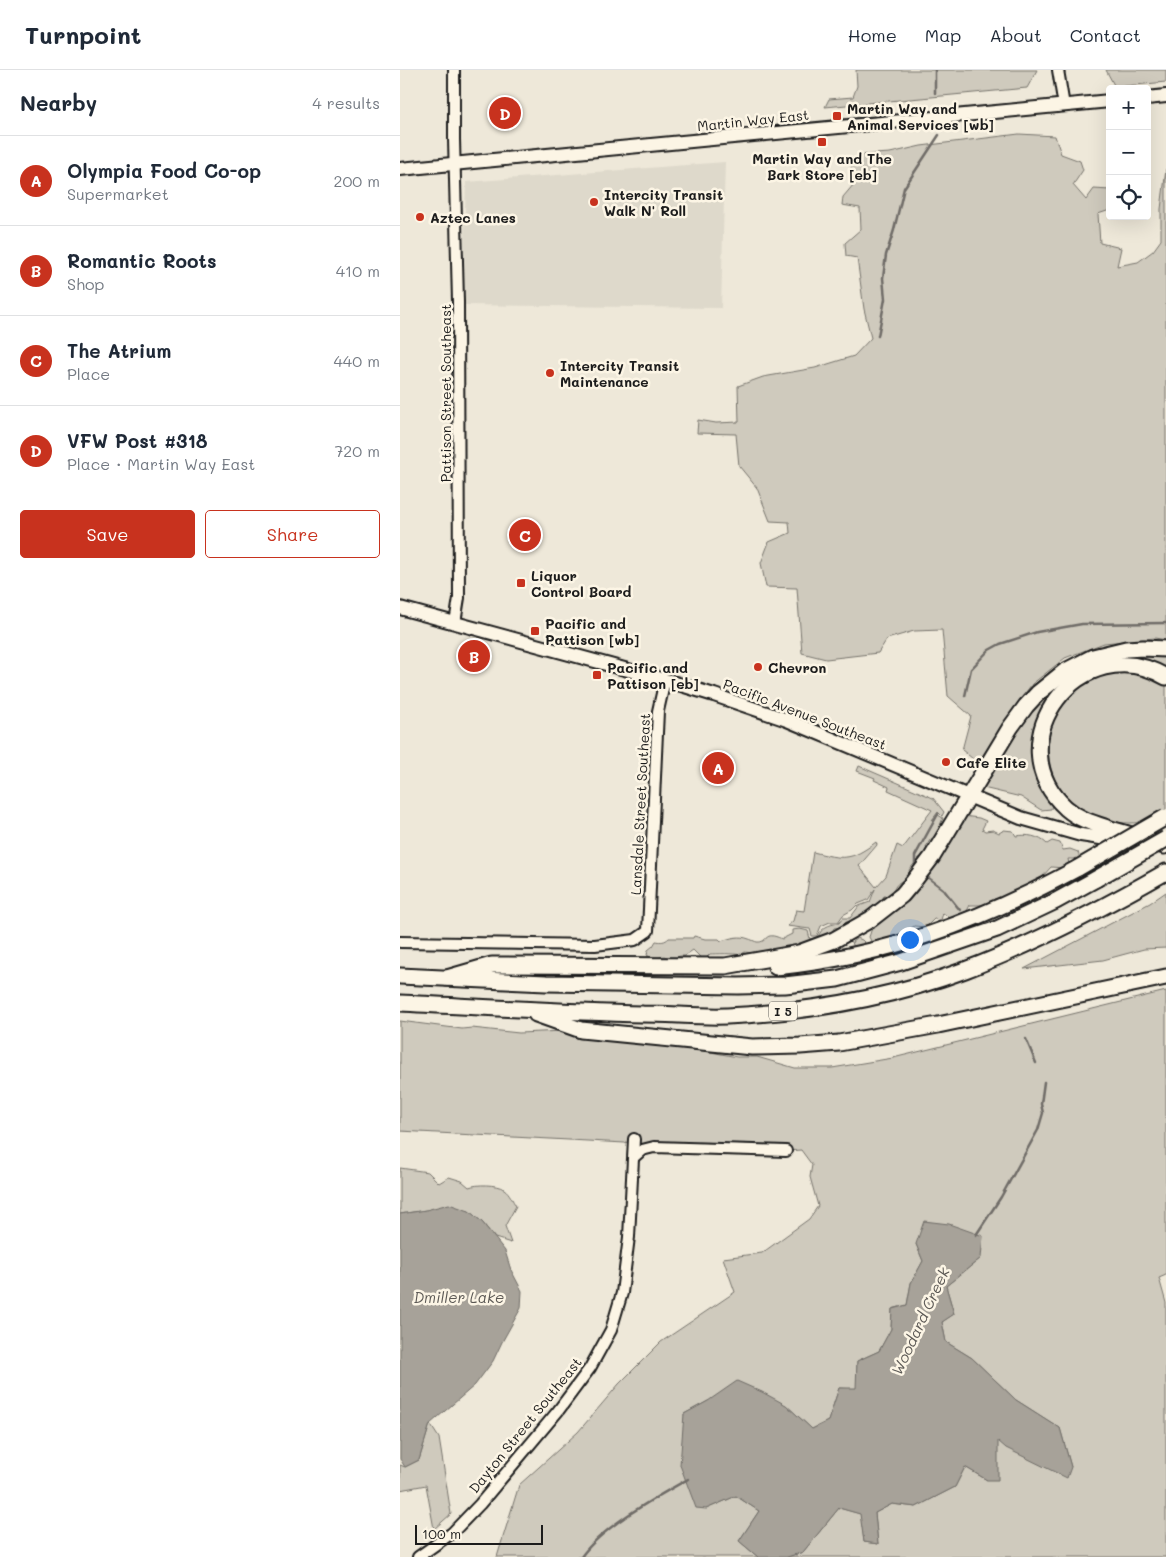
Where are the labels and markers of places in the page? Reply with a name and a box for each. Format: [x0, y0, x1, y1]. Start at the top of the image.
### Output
pin: D [489, 94, 521, 132]
place label: Martin Way and Animal Services [wb] [847, 99, 994, 134]
marker: Martin Way and Animal Services [wb] [831, 110, 843, 122]
marker: Martin Way and The Bark Store [eb] [816, 136, 828, 148]
place label: Martin Way and The Bark Store [eb] [752, 149, 892, 184]
place label: Intercity Transit Walk N' Roll [604, 185, 723, 220]
marker: Intercity Transit Walk N' Roll [588, 196, 600, 208]
place label: Aztec Lanes [430, 208, 516, 227]
marker: Aztec Lanes [414, 211, 426, 223]
place label: Intercity Transit Maintenance [560, 356, 679, 391]
marker: Intercity Transit Maintenance [544, 367, 556, 379]
pin: C [509, 516, 541, 554]
place label: Liquor Control Board [531, 566, 632, 601]
marker: Liquor Control Board [515, 577, 527, 589]
place label: Pacific and Pattison [wb] [545, 614, 639, 649]
marker: Pacific and Pattison [wb] [529, 625, 541, 637]
pin: B [458, 637, 490, 675]
place label: Pacific and Pattison [eb] [607, 658, 699, 693]
place label: Chevron [768, 658, 826, 677]
marker: Chevron [752, 661, 764, 673]
marker: Pacific and Pattison [eb] [591, 669, 603, 681]
pin: A [702, 749, 734, 787]
place label: Cafe Elite [956, 753, 1026, 772]
marker: Cafe Elite [940, 756, 952, 768]

